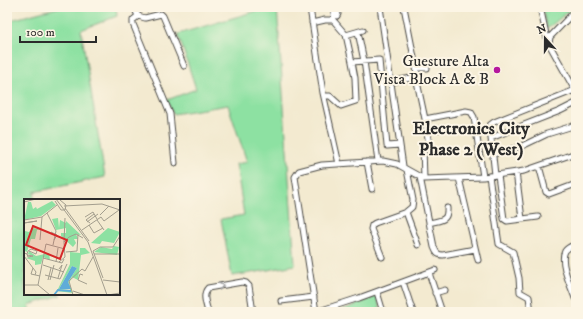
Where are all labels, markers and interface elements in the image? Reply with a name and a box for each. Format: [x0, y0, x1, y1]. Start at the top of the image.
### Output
scale bar [20, 18, 96, 44]
north arrow [525, 18, 565, 58]
text: N [535, 21, 548, 38]
text: 100 m [26, 25, 55, 40]
place label: Guesture Alta Vista Block A & B [373, 51, 489, 89]
marker: Guesture Alta Vista Block A & B [492, 65, 502, 75]
district label: Electronics City Phase 2 (West) [413, 118, 530, 161]
inset map [24, 199, 120, 295]
one-way arrow [218, 282, 224, 290]

